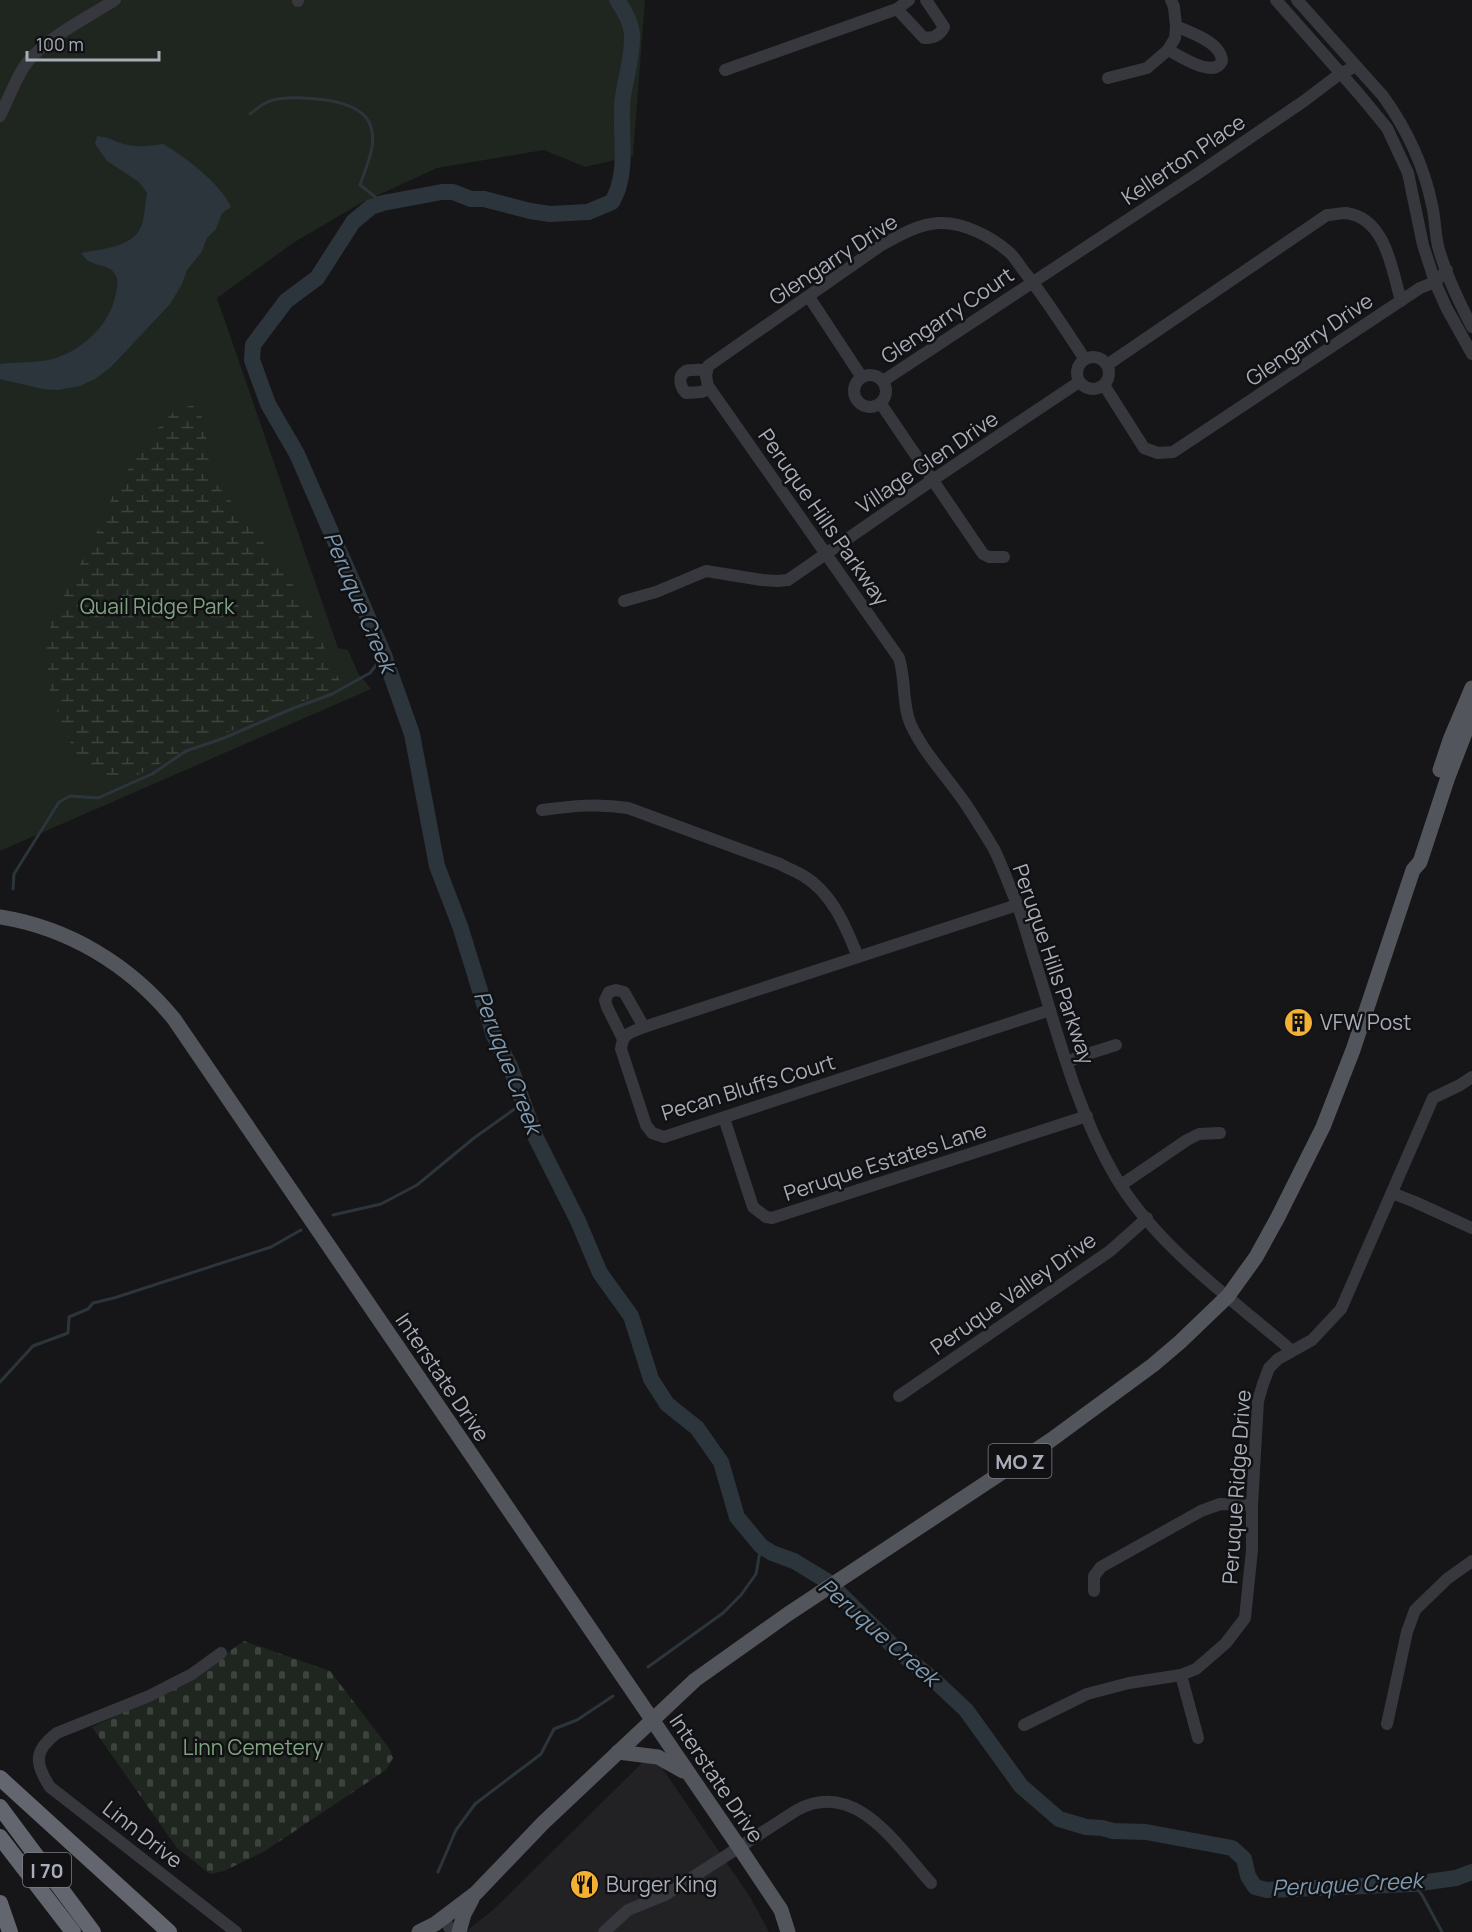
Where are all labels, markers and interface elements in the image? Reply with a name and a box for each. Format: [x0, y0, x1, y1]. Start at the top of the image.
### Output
scale bar [27, 24, 159, 62]
text: 100 m [36, 32, 84, 56]
street label: Kellerton Place [1116, 107, 1250, 211]
street label: Glengarry Drive [763, 207, 903, 311]
street label: Glengarry Court [875, 260, 1019, 370]
street label: Glengarry Drive [1240, 286, 1378, 392]
street label: Village Glen Drive [851, 404, 1003, 520]
street label: Peruque Hills Parkway [752, 423, 896, 611]
water label: Peruque Creek [317, 527, 404, 680]
park label: Quail Ridge Park [80, 592, 235, 620]
street label: Peruque Hills Parkway [1007, 860, 1101, 1068]
water label: Peruque Creek [467, 986, 550, 1141]
building icon: VFW Post [1283, 1006, 1315, 1038]
place label: VFW Post [1320, 1008, 1411, 1036]
street label: Pecan Bluffs Court [658, 1047, 838, 1127]
street label: Peruque Estates Lane [780, 1115, 990, 1207]
street label: Peruque Valley Drive [925, 1225, 1101, 1361]
street label: Interstate Drive [390, 1307, 496, 1447]
street label: Peruque Ridge Drive [1215, 1389, 1257, 1585]
road number: MO Z [988, 1444, 1052, 1478]
water label: Peruque Creek [812, 1571, 948, 1695]
street label: Interstate Drive [664, 1708, 770, 1848]
park label: Linn Cemetery [183, 1733, 323, 1761]
street label: Linn Drive [97, 1794, 189, 1874]
road number: I 70 [23, 1853, 71, 1887]
water label: Peruque Creek [1271, 1865, 1426, 1903]
restaurant icon: Burger King [569, 1868, 601, 1900]
place label: Burger King [606, 1870, 717, 1898]

